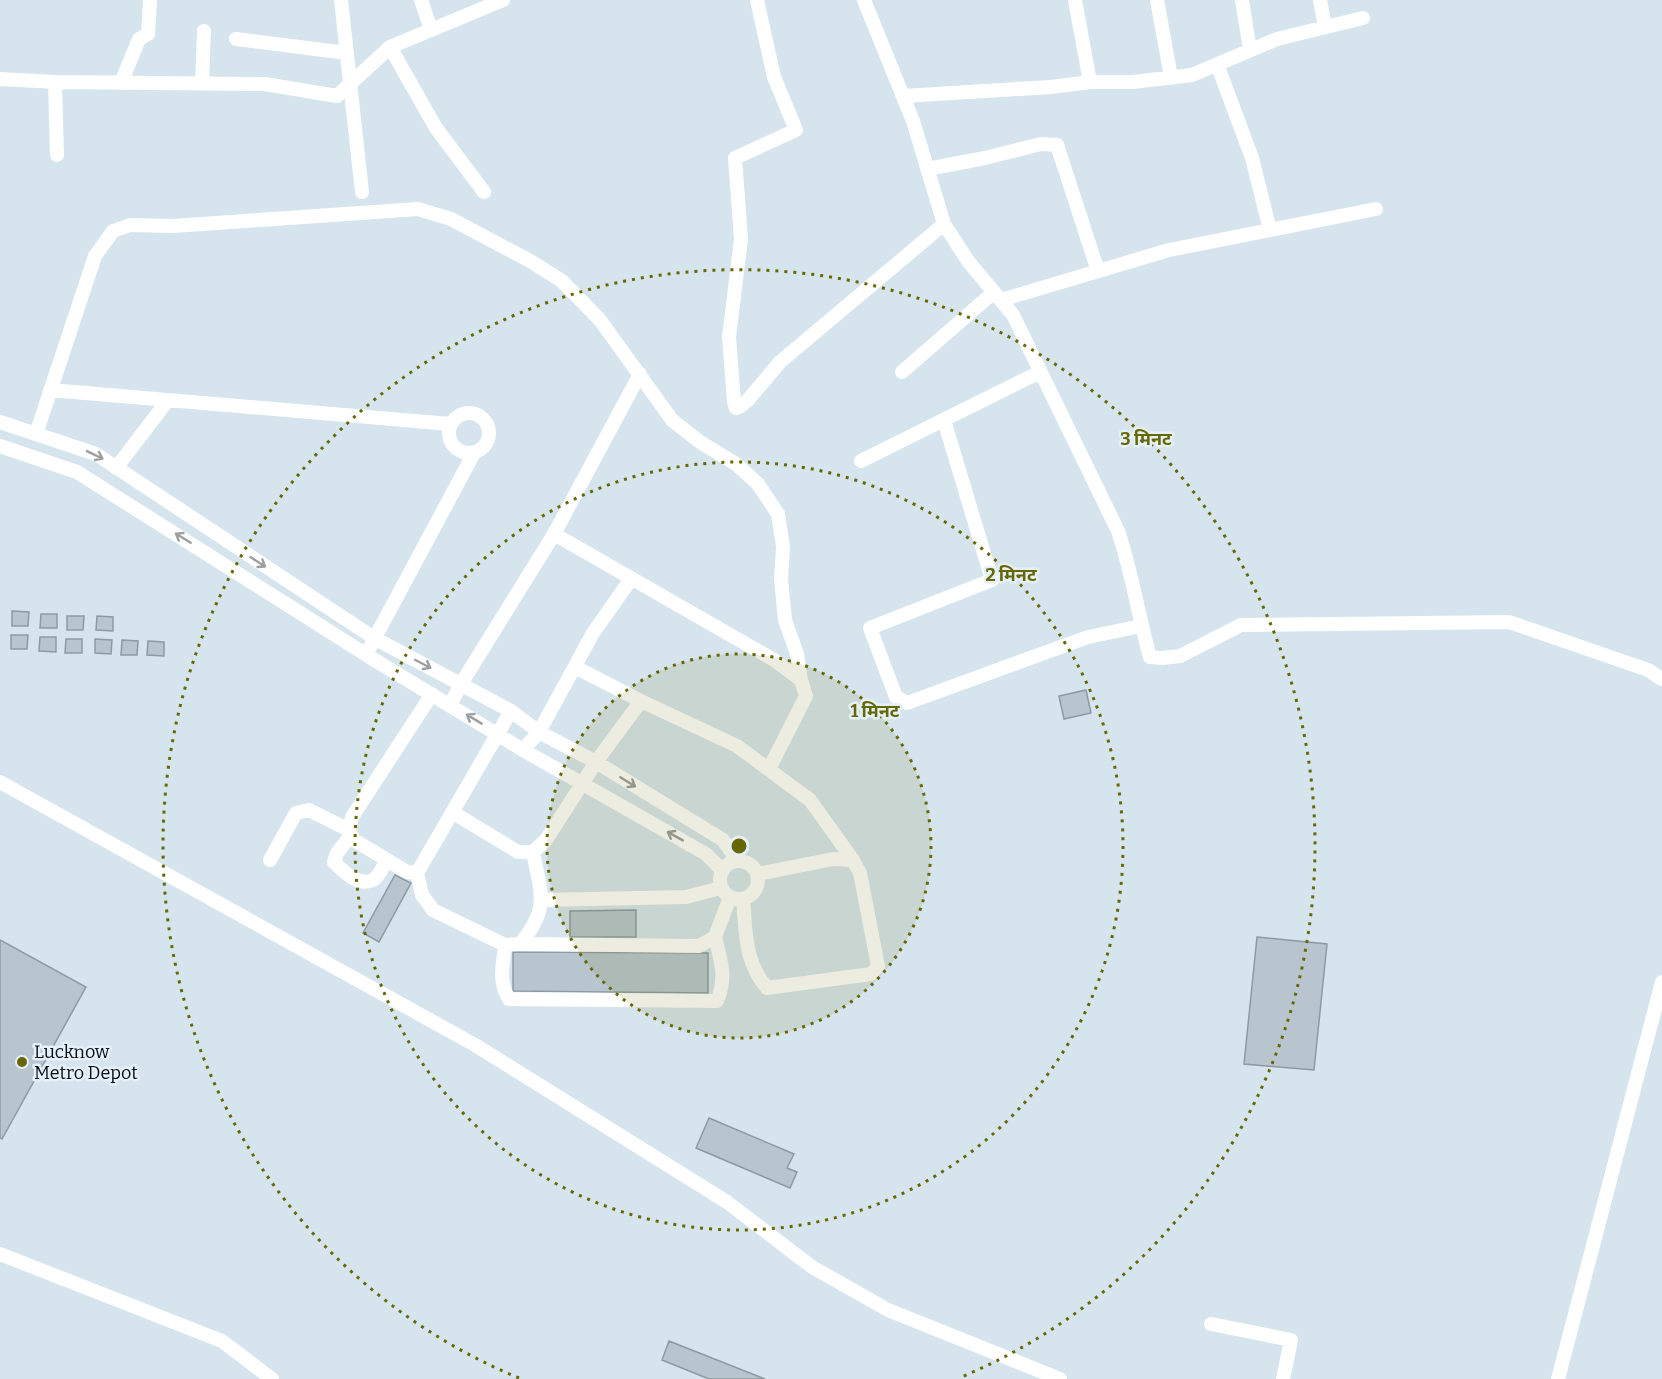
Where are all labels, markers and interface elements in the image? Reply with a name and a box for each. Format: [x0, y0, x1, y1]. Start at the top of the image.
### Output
text: 3 मिनट [1120, 428, 1172, 450]
one-way arrow [85, 450, 103, 462]
one-way arrow [175, 532, 192, 544]
one-way arrow [249, 556, 266, 568]
text: 2 मिनट [985, 564, 1037, 586]
one-way arrow [414, 659, 432, 671]
text: 1 मिनट [851, 700, 900, 722]
one-way arrow [466, 713, 483, 725]
one-way arrow [619, 777, 636, 789]
one-way arrow [667, 830, 684, 842]
centre of rings [729, 836, 749, 856]
place label: Lucknow Metro Depot [34, 1041, 138, 1084]
marker: Lucknow Metro Depot [15, 1055, 29, 1069]

